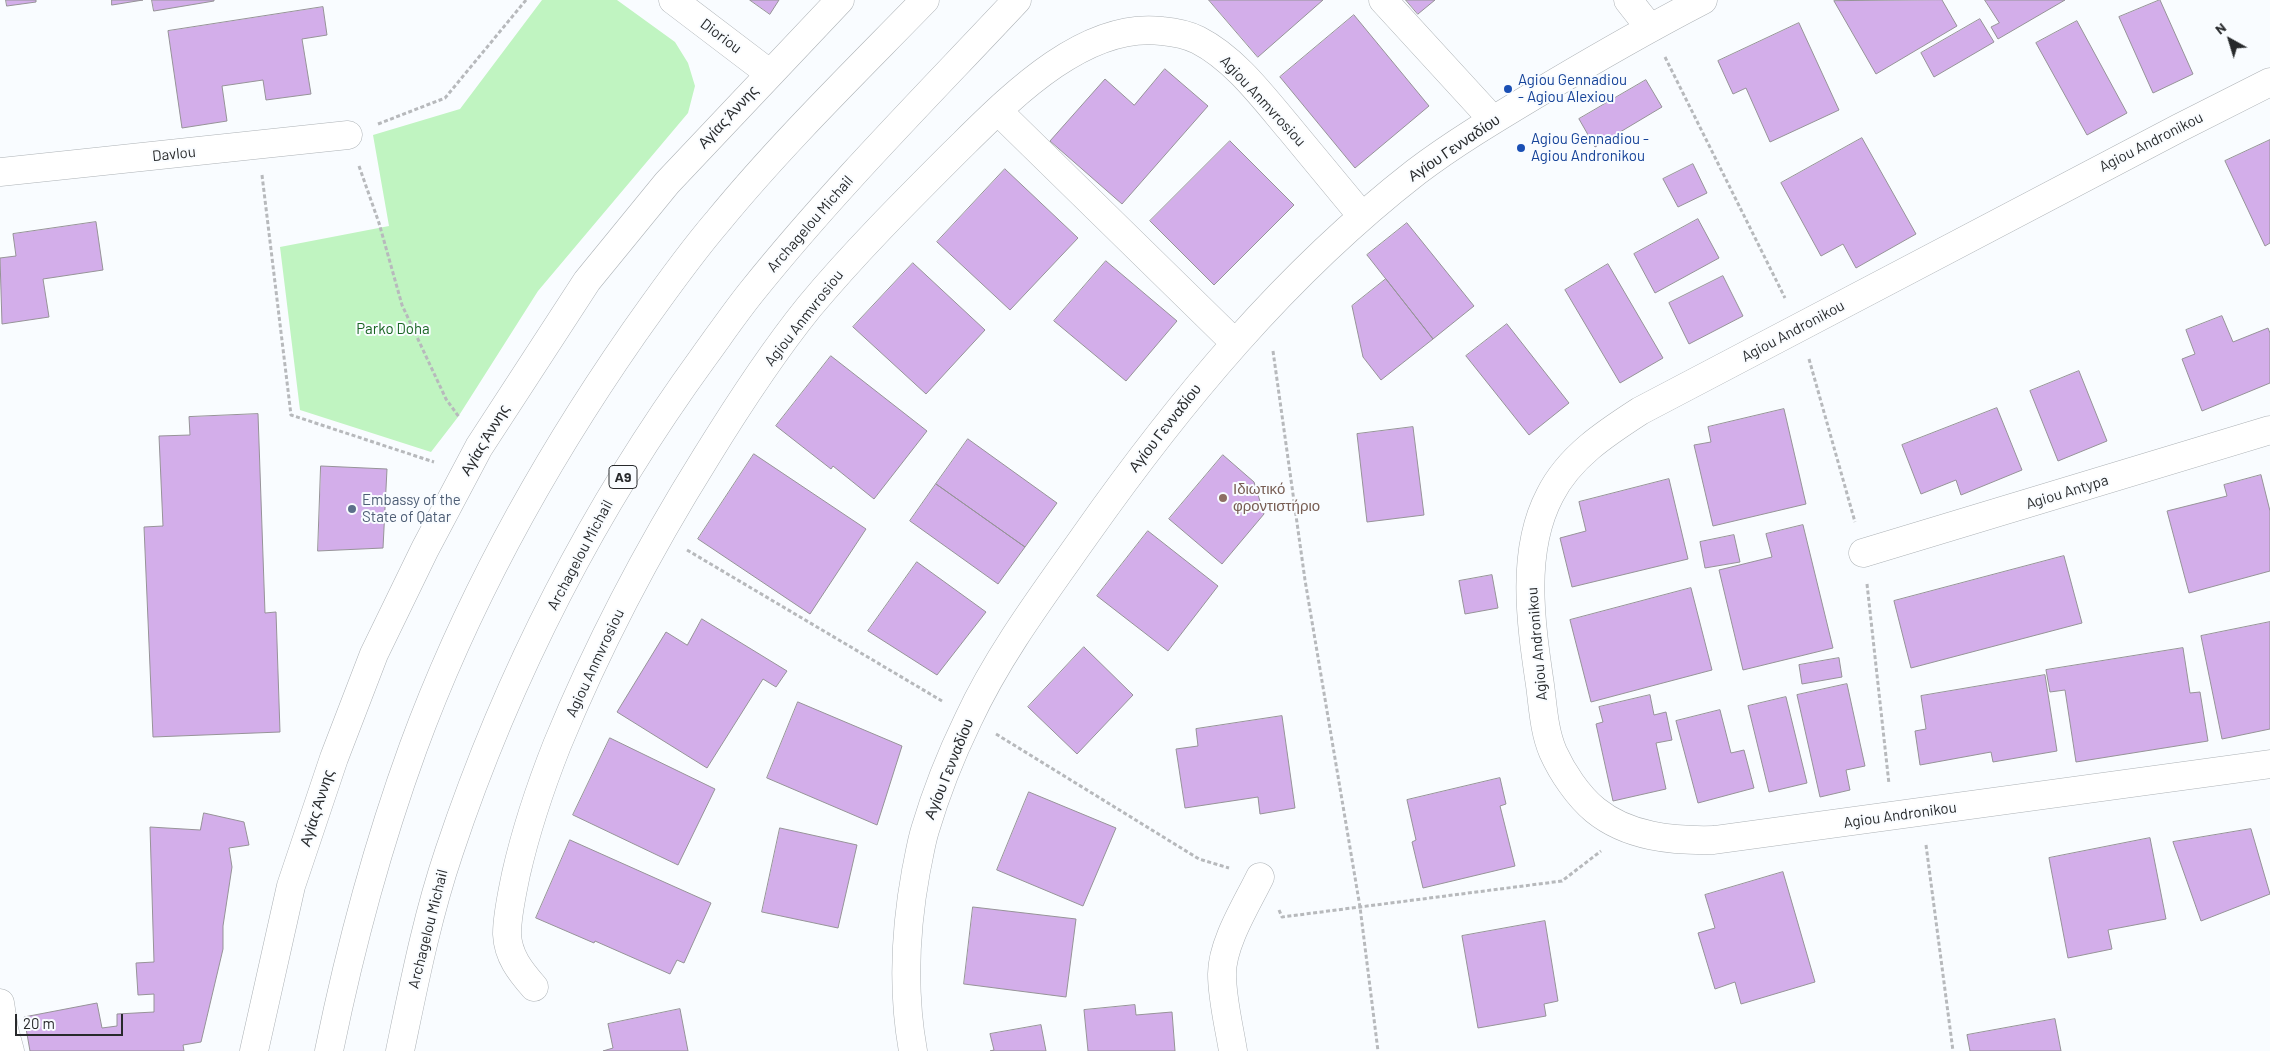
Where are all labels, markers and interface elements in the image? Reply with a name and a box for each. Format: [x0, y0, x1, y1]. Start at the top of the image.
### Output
street label: Dioriou [697, 15, 745, 57]
north arrow [2205, 15, 2255, 65]
text: N [2211, 18, 2229, 37]
street label: Agiou Anmvrosiou [1216, 52, 1310, 150]
place label: Agiou Gennadiou - Agiou Alexiou [1518, 71, 1627, 106]
street label: Αγίας Άννης [694, 82, 762, 152]
marker: Agiou Gennadiou - Agiou Alexiou [1502, 83, 1514, 95]
street label: Agiou Andronikou [2096, 108, 2206, 176]
street label: Αγίου Γενναδίου [1405, 111, 1503, 185]
place label: Agiou Gennadiou - Agiou Andronikou [1531, 130, 1649, 165]
marker: Agiou Gennadiou - Agiou Andronikou [1515, 142, 1527, 154]
street label: Davlou [151, 143, 197, 165]
street label: Archagelou Michail [763, 172, 857, 276]
street label: Agiou Anmvrosiou [761, 266, 847, 370]
street label: Agiou Andronikou [1738, 296, 1848, 366]
park label: Parko Doha [356, 320, 430, 338]
street label: Αγίου Γενναδίου [1125, 380, 1205, 476]
street label: Αγίας Άννης [457, 401, 513, 479]
road number: A9 [609, 466, 637, 488]
street label: Agiou Antypa [2024, 471, 2110, 513]
place label: Ιδιωτικό φροντιστήριο [1233, 480, 1320, 515]
place label: Embassy of the State of Qatar [362, 491, 461, 526]
marker: Ιδιωτικό φροντιστήριο [1217, 492, 1229, 504]
street label: Archagelou Michail [543, 497, 617, 613]
marker: Embassy of the State of Qatar [346, 503, 358, 515]
street label: Agiou Andronikou [1523, 586, 1551, 702]
street label: Agiou Anmvrosiou [562, 606, 628, 720]
street label: Αγίου Γενναδίου [921, 716, 977, 822]
street label: Αγίας Άννης [296, 767, 338, 849]
street label: Agiou Andronikou [1842, 798, 1958, 832]
street label: Archagelou Michail [404, 868, 452, 990]
scale bar [18, 1004, 125, 1036]
text: 20 m [23, 1014, 55, 1032]

